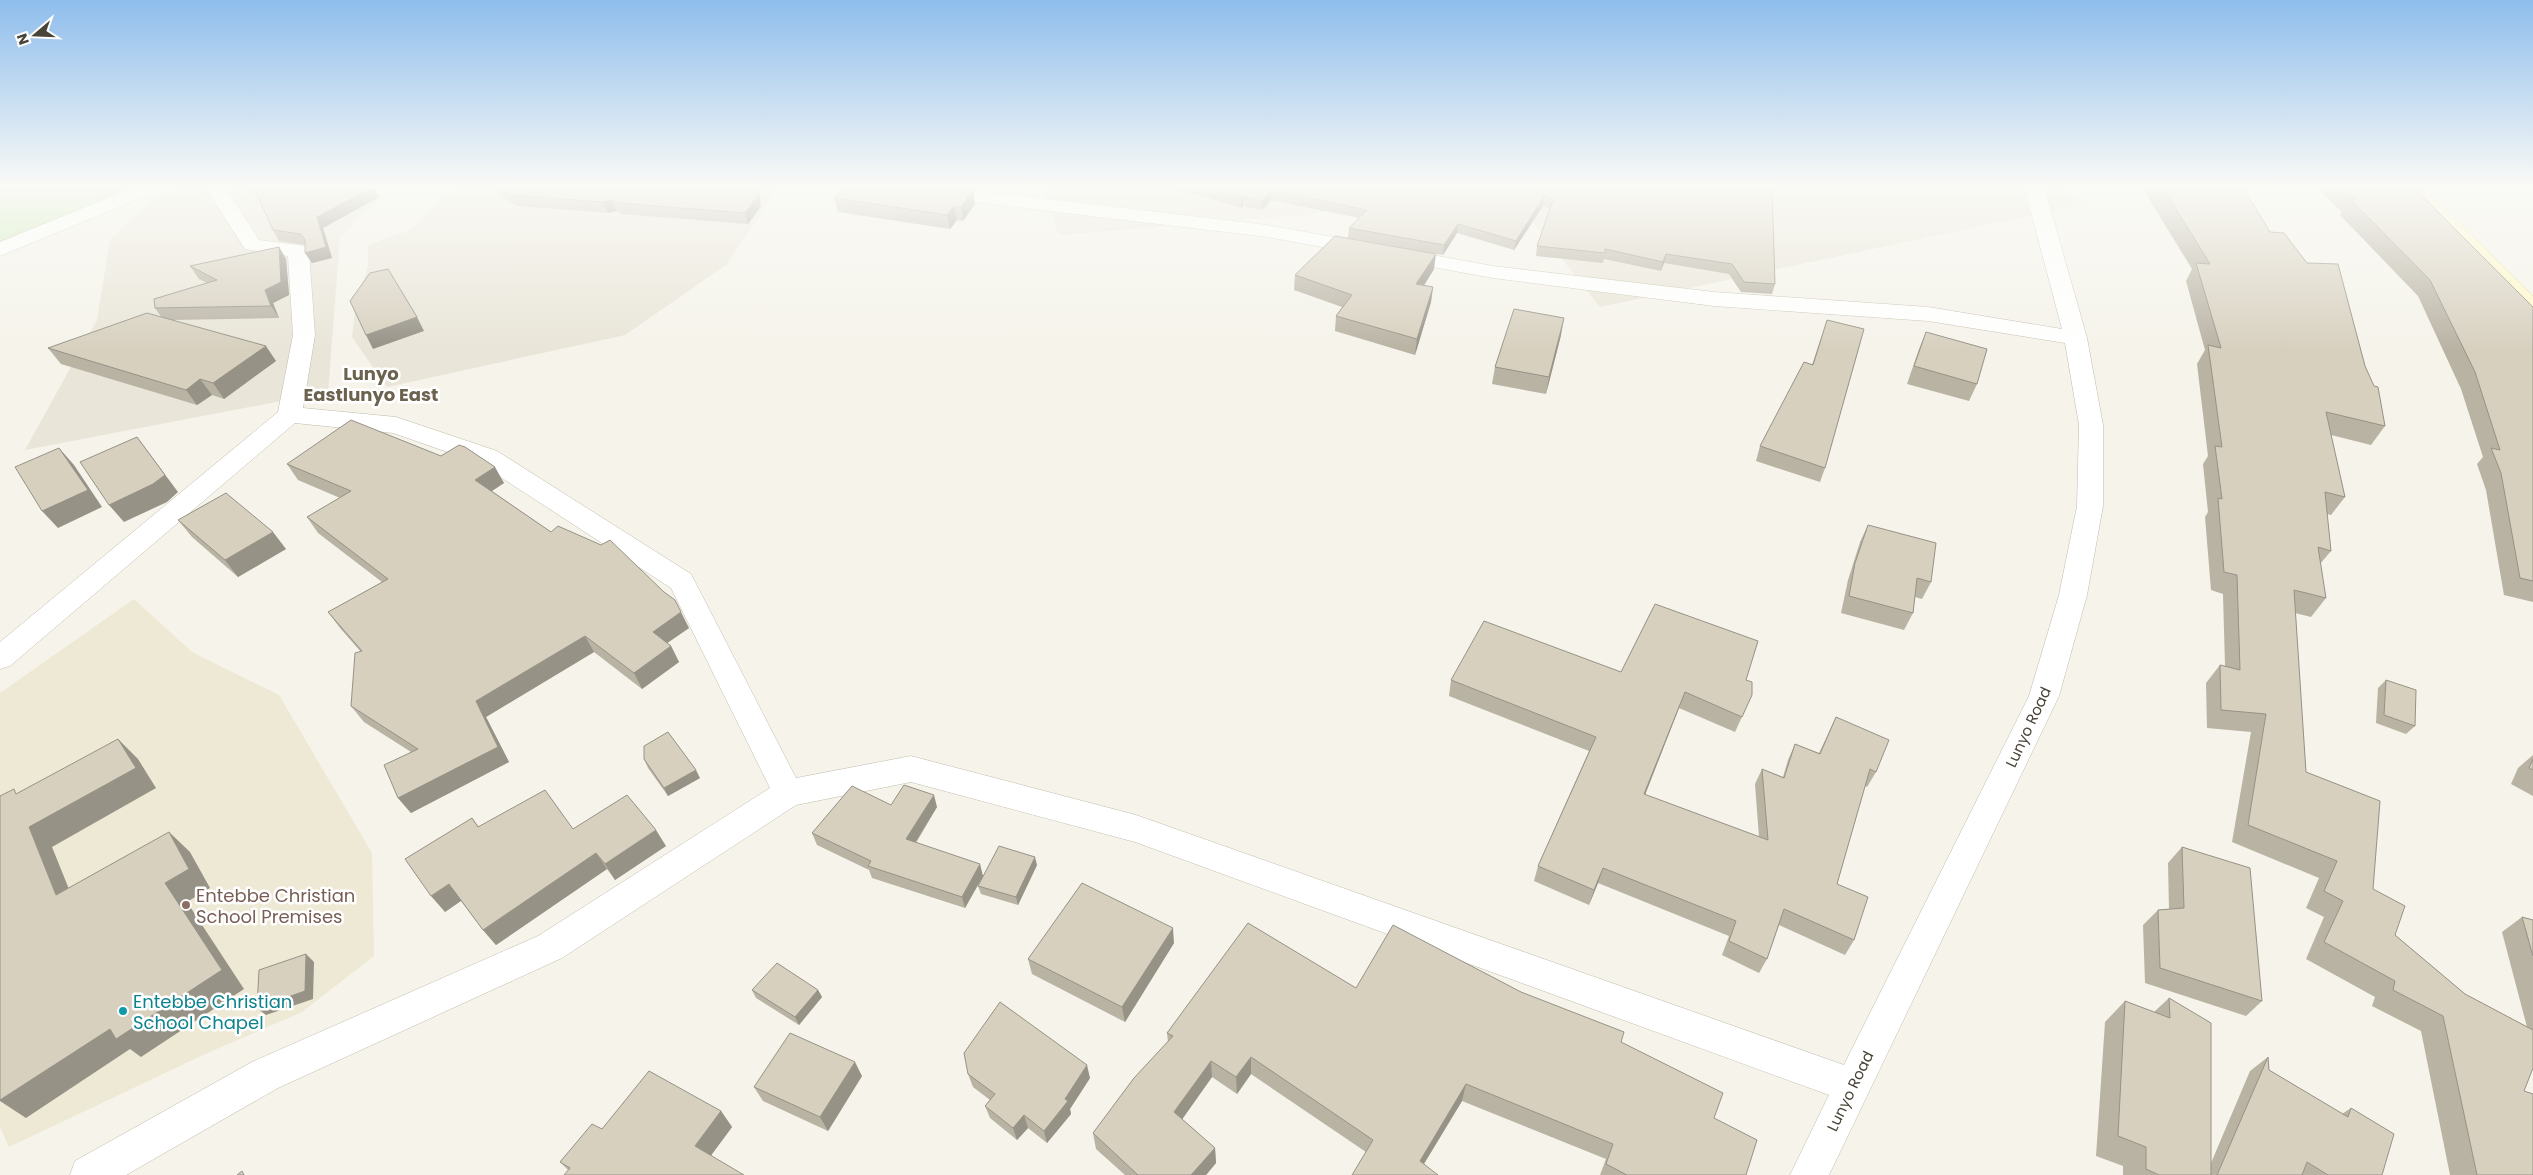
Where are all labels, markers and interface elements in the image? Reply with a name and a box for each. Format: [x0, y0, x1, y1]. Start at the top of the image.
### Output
north arrow [10, 10, 60, 60]
text: N [12, 31, 34, 47]
district label: Lunyo Eastlunyo East [304, 361, 438, 407]
street label: Lunyo Road [2000, 683, 2056, 771]
place label: Entebbe Christian School Premises [196, 883, 355, 929]
marker: Entebbe Christian School Premises [180, 899, 192, 911]
place label: Entebbe Christian School Chapel [133, 989, 292, 1035]
marker: Entebbe Christian School Chapel [117, 1005, 129, 1017]
street label: Lunyo Road [1822, 1047, 1878, 1135]

